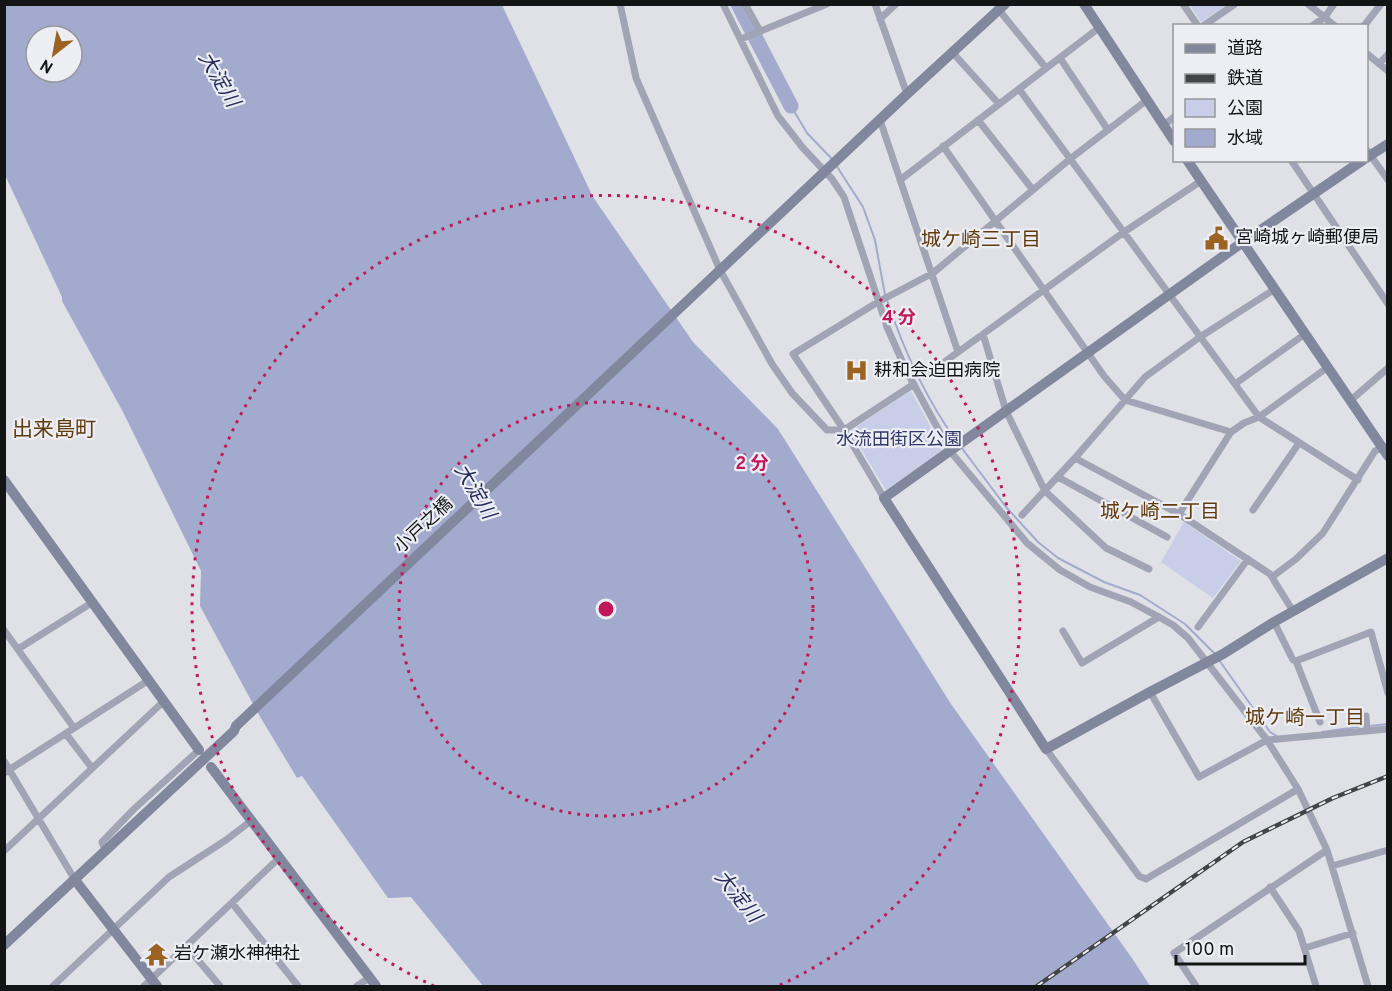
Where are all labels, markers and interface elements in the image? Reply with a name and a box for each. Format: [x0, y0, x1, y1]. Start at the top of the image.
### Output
north arrow [24, 24, 84, 84]
legend [1173, 24, 1368, 162]
text: 道路 [1227, 38, 1263, 61]
water label: 大淀川 [191, 48, 246, 114]
text: N [37, 54, 57, 77]
text: 鉄道 [1227, 68, 1263, 91]
text: 公園 [1227, 98, 1263, 121]
text: 水域 [1227, 128, 1263, 151]
public building icon: 宮崎城ヶ崎郵便局 [1204, 225, 1230, 251]
place label: 宮崎城ヶ崎郵便局 [1235, 227, 1379, 250]
district label: 城ケ崎三丁目 [921, 228, 1041, 254]
text: 4 分 [882, 307, 916, 330]
hospital icon: 耕和会迫田病院 [843, 358, 869, 384]
place label: 耕和会迫田病院 [874, 360, 1000, 383]
district label: 出来島町 [12, 417, 96, 444]
park label: 水流田街区公園 [836, 429, 962, 452]
text: 2 分 [735, 453, 769, 476]
water label: 大淀川 [447, 460, 502, 526]
street label: 小戸之橋 [390, 493, 458, 559]
district label: 城ケ崎二丁目 [1100, 500, 1220, 526]
centre of rings [596, 599, 616, 619]
district label: 城ケ崎一丁目 [1245, 706, 1365, 732]
water label: 大淀川 [708, 866, 767, 930]
scale bar [1176, 928, 1305, 966]
text: 100 m [1185, 939, 1234, 962]
temple icon: 岩ケ瀬水神神社 [143, 941, 169, 967]
place label: 岩ケ瀬水神神社 [174, 943, 300, 966]

